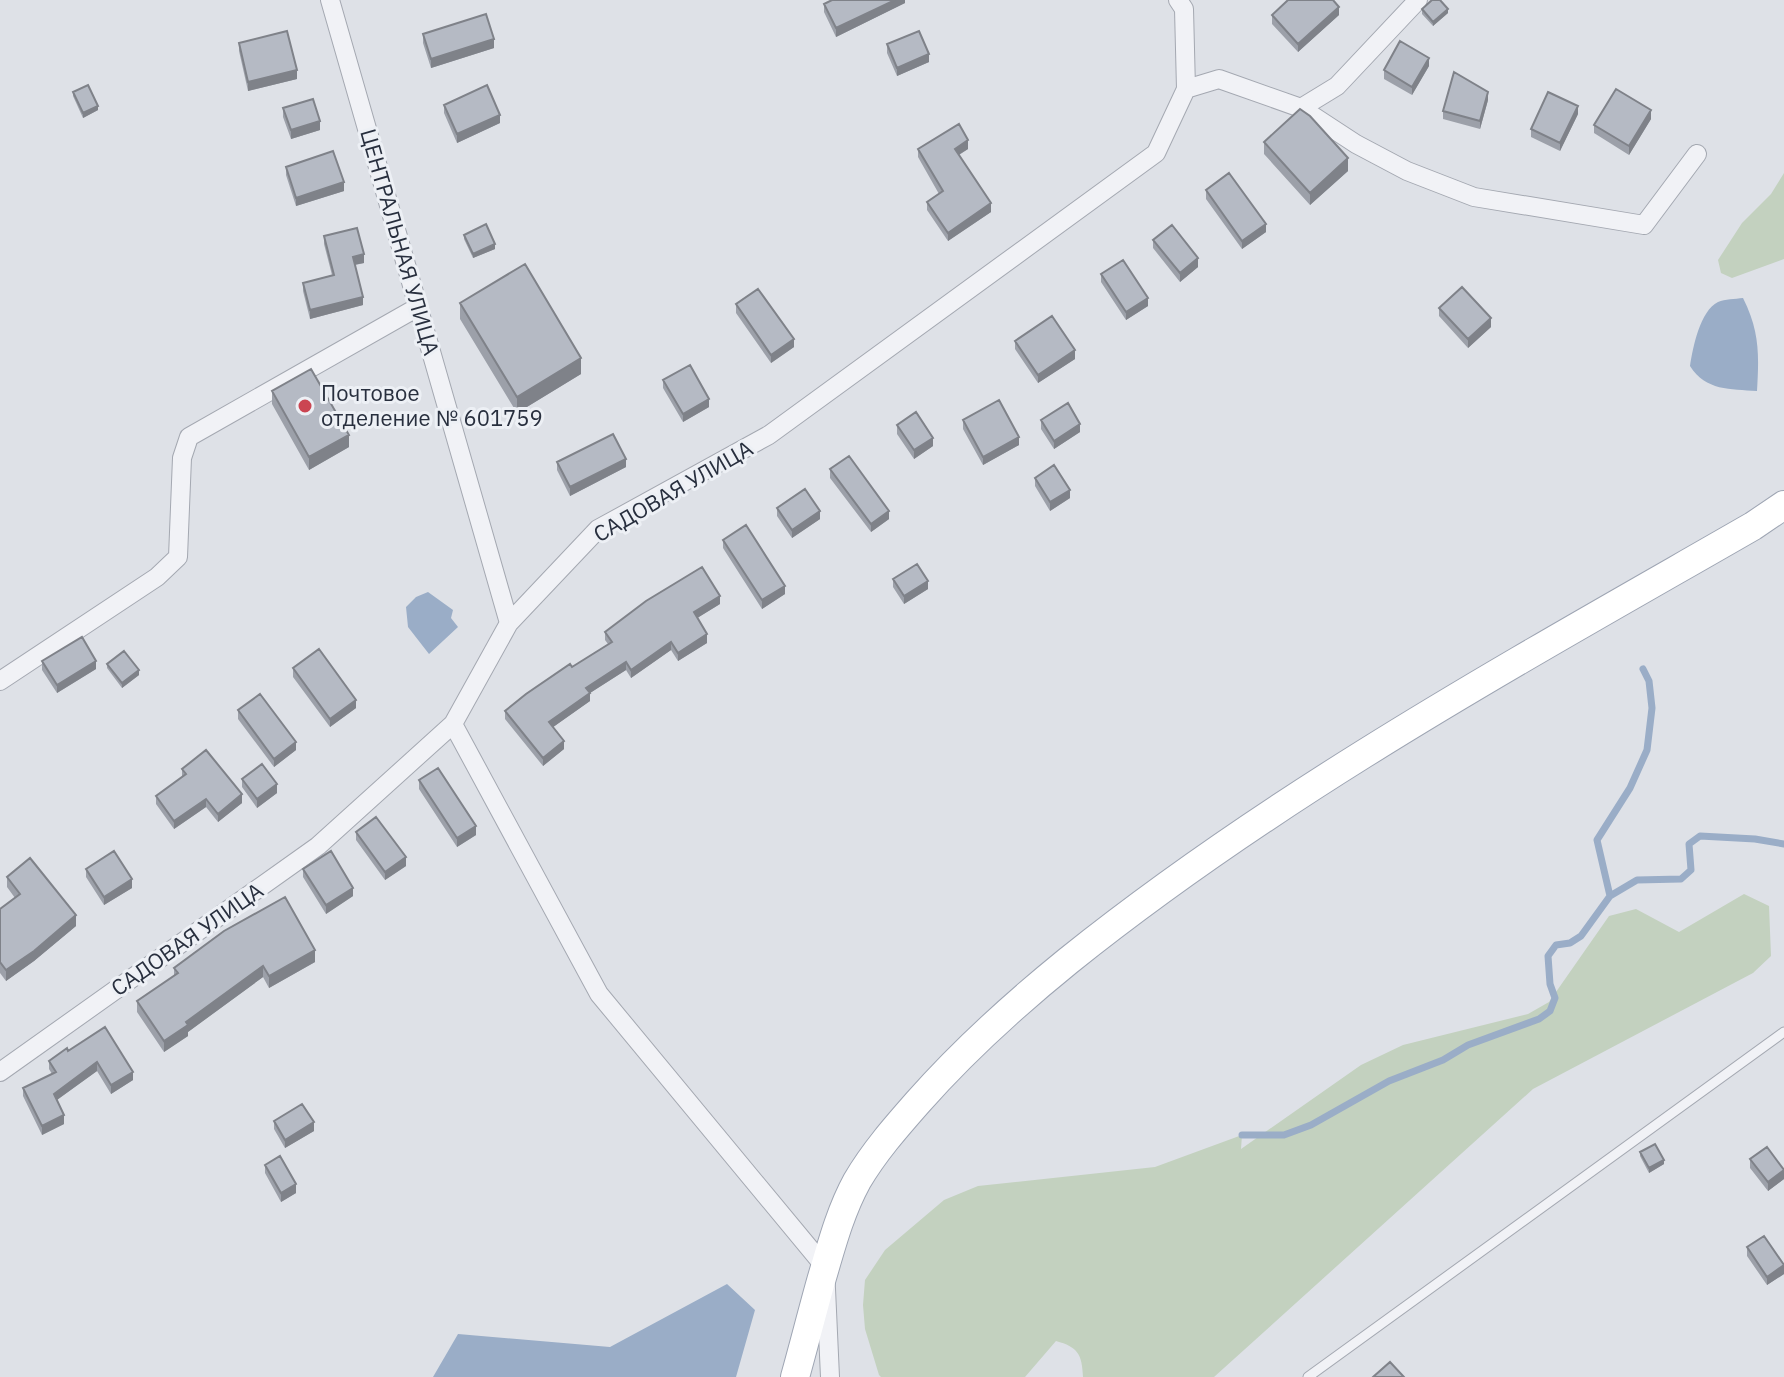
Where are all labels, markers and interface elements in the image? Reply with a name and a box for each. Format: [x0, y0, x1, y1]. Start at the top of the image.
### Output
street label: ЦЕНТРАЛЬНАЯ УЛИЦА [354, 125, 447, 358]
place label: Почтовое отделение № 601759 [321, 378, 543, 432]
marker: Почтовое отделение № 601759 [296, 397, 314, 415]
street label: САДОВАЯ УЛИЦА [588, 433, 758, 548]
street label: САДОВАЯ УЛИЦА [105, 875, 269, 1002]

